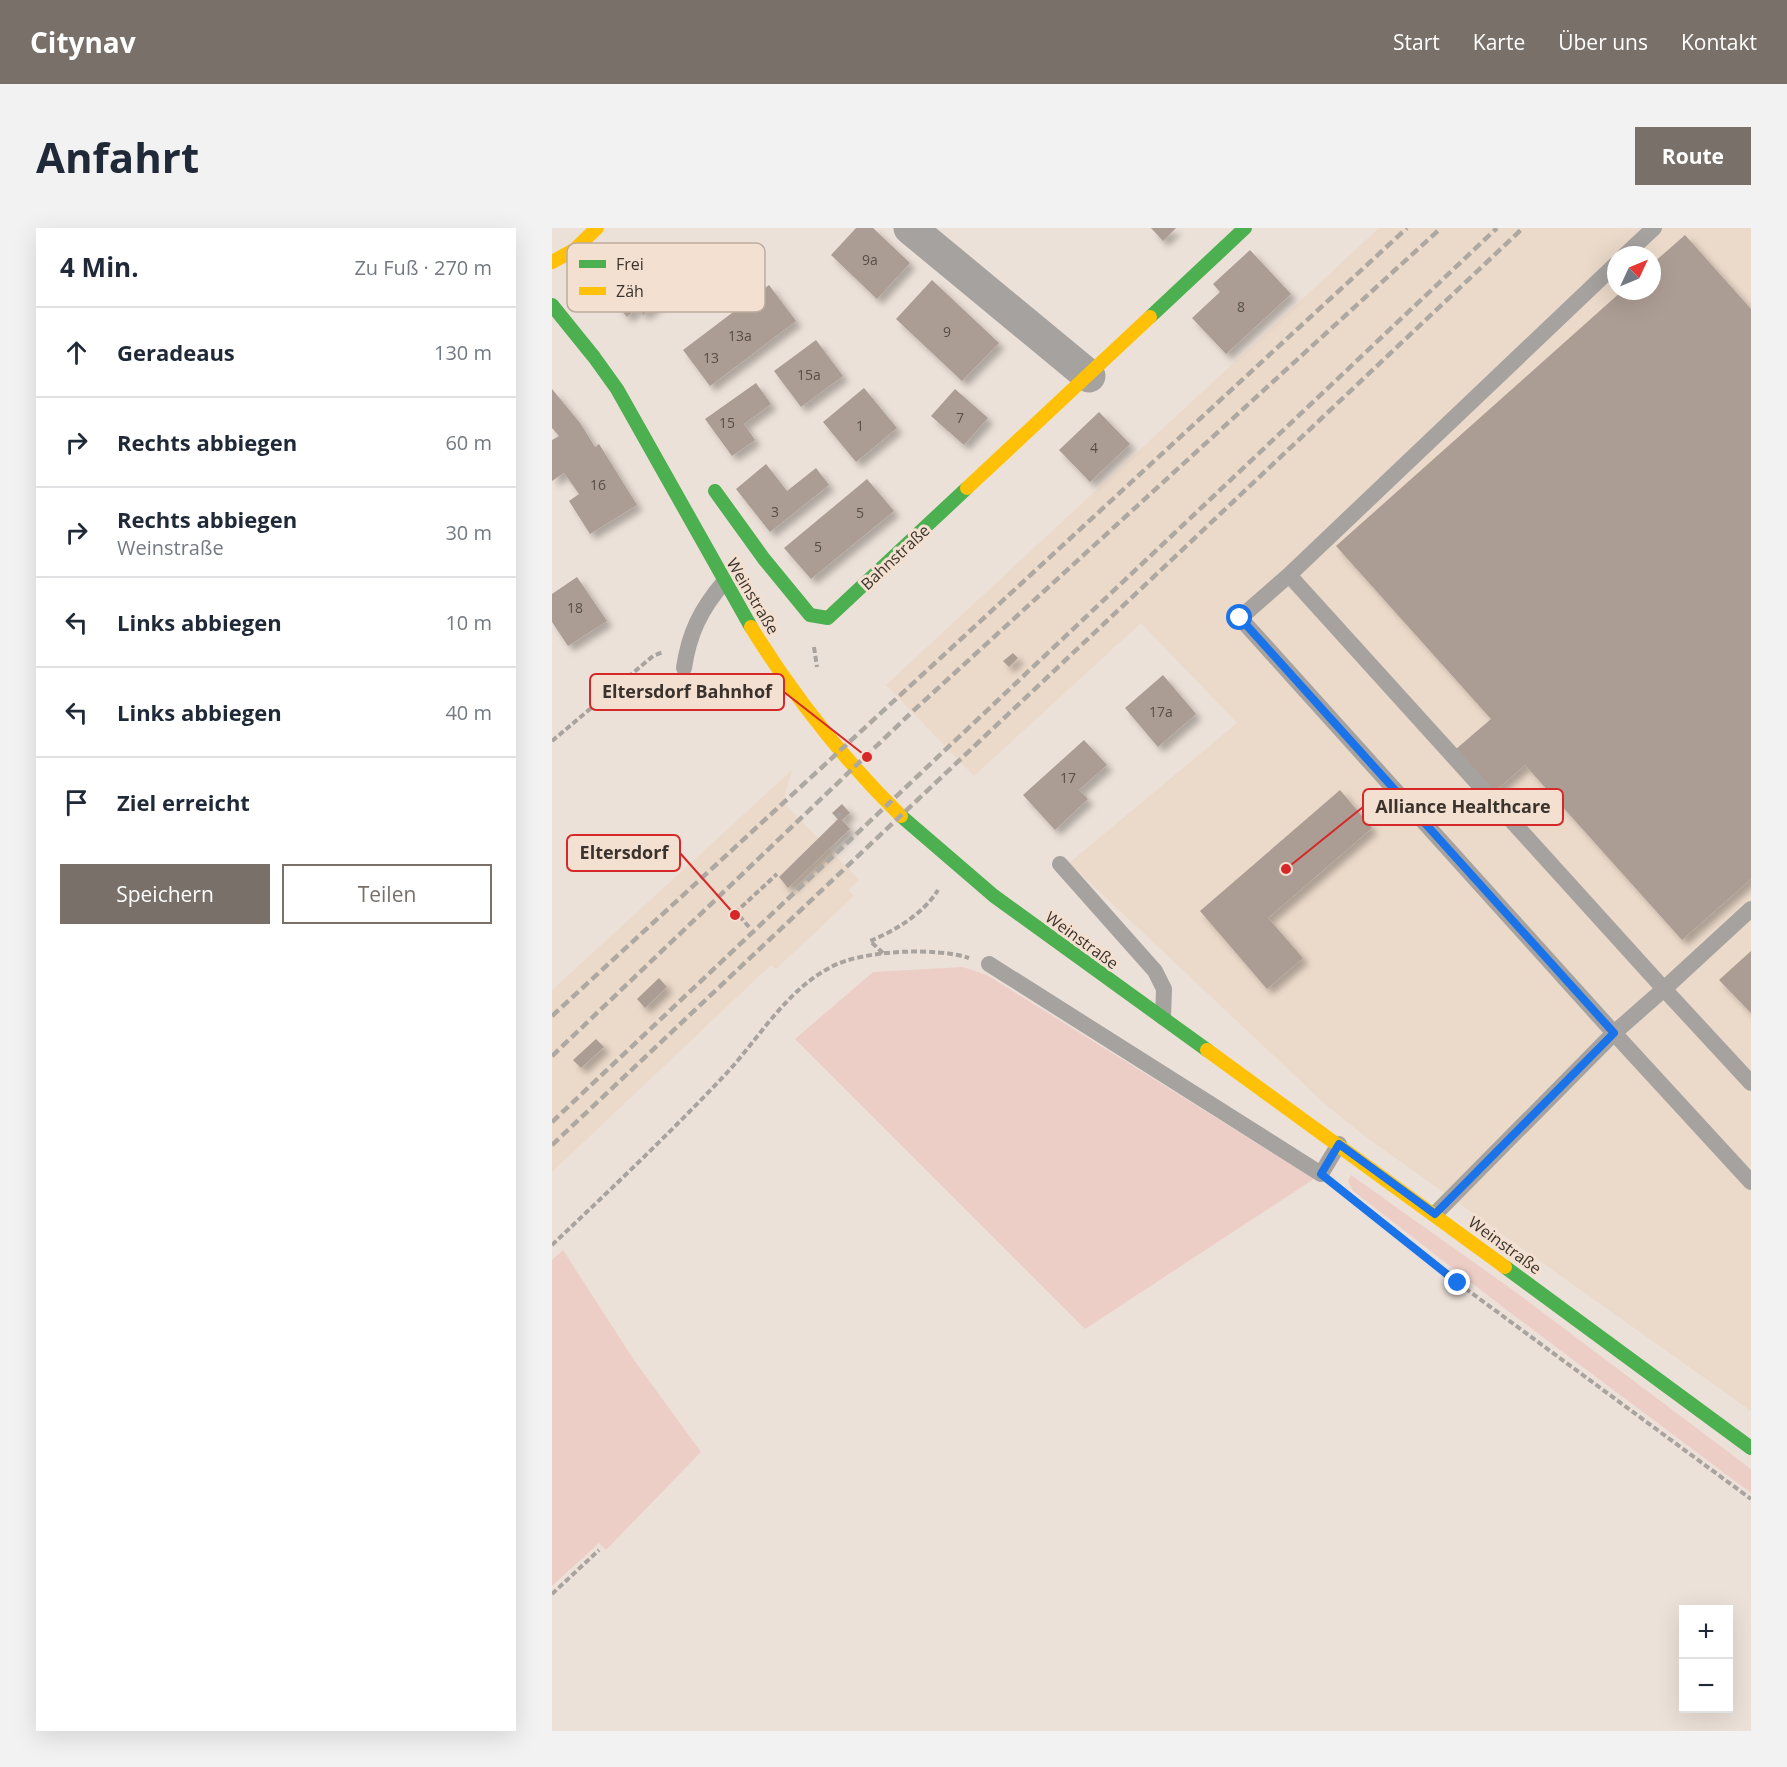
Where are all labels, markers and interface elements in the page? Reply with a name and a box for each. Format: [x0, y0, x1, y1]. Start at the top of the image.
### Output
text: Citynav [30, 23, 136, 61]
text: Start [1393, 28, 1440, 56]
text: Karte [1473, 28, 1525, 56]
text: Über uns [1558, 28, 1648, 56]
text: Kontakt [1681, 28, 1757, 56]
button: Route [1635, 127, 1751, 185]
text: Anfahrt [36, 128, 199, 185]
legend [567, 243, 765, 312]
north arrow [1607, 246, 1661, 300]
text: 4 Min. [60, 249, 139, 285]
house number: 9a [862, 250, 878, 269]
text: Frei [616, 253, 644, 275]
text: Zu Fuß · 270 m [354, 254, 492, 281]
text: Zäh [616, 280, 644, 302]
house number: 8 [1237, 297, 1245, 316]
house number: 9 [943, 322, 951, 341]
house number: 13a [728, 326, 752, 345]
icon: ahead [60, 336, 93, 369]
text: Geradeaus [117, 337, 235, 367]
text: 130 m [434, 339, 492, 366]
house number: 13 [703, 348, 719, 367]
house number: 15a [797, 365, 821, 384]
house number: 7 [956, 408, 964, 427]
house number: 15 [719, 413, 735, 432]
house number: 1 [856, 416, 864, 435]
icon: right [60, 426, 93, 459]
text: Rechts abbiegen [117, 427, 297, 457]
text: 60 m [445, 429, 492, 456]
house number: 4 [1090, 438, 1098, 457]
house number: 16 [590, 475, 606, 494]
house number: 3 [771, 502, 779, 521]
house number: 5 [856, 503, 864, 522]
text: Rechts abbiegen [117, 504, 297, 534]
icon: right [60, 516, 93, 549]
text: 30 m [445, 519, 492, 546]
street label: Bahnstraße [856, 519, 934, 595]
text: Weinstraße [117, 534, 224, 561]
house number: 5 [814, 537, 822, 556]
street label: Weinstraße [722, 554, 784, 638]
house number: 18 [567, 598, 583, 617]
route start [1226, 604, 1252, 630]
icon: left [60, 606, 93, 639]
text: Links abbiegen [117, 607, 282, 637]
text: 10 m [445, 609, 492, 636]
callout: Eltersdorf Bahnhof [590, 674, 784, 710]
text: Eltersdorf Bahnhof [602, 679, 773, 703]
icon: left [60, 696, 93, 729]
text: Links abbiegen [117, 697, 282, 727]
text: 40 m [445, 699, 492, 726]
house number: 17a [1149, 702, 1173, 721]
house number: 17 [1060, 768, 1076, 787]
icon: arrive [60, 786, 93, 819]
text: Ziel erreicht [117, 787, 250, 817]
callout: Alliance Healthcare [1363, 789, 1563, 825]
text: Alliance Healthcare [1375, 794, 1551, 818]
callout: Eltersdorf [567, 835, 680, 871]
text: Eltersdorf [580, 840, 669, 864]
button: Speichern [60, 864, 270, 924]
button: Teilen [282, 864, 492, 924]
street label: Weinstraße [1041, 906, 1123, 974]
street label: Weinstraße [1464, 1211, 1546, 1279]
route end [1444, 1269, 1470, 1295]
map controls [1679, 1605, 1733, 1713]
button: + [1679, 1605, 1733, 1659]
button: − [1679, 1659, 1733, 1713]

